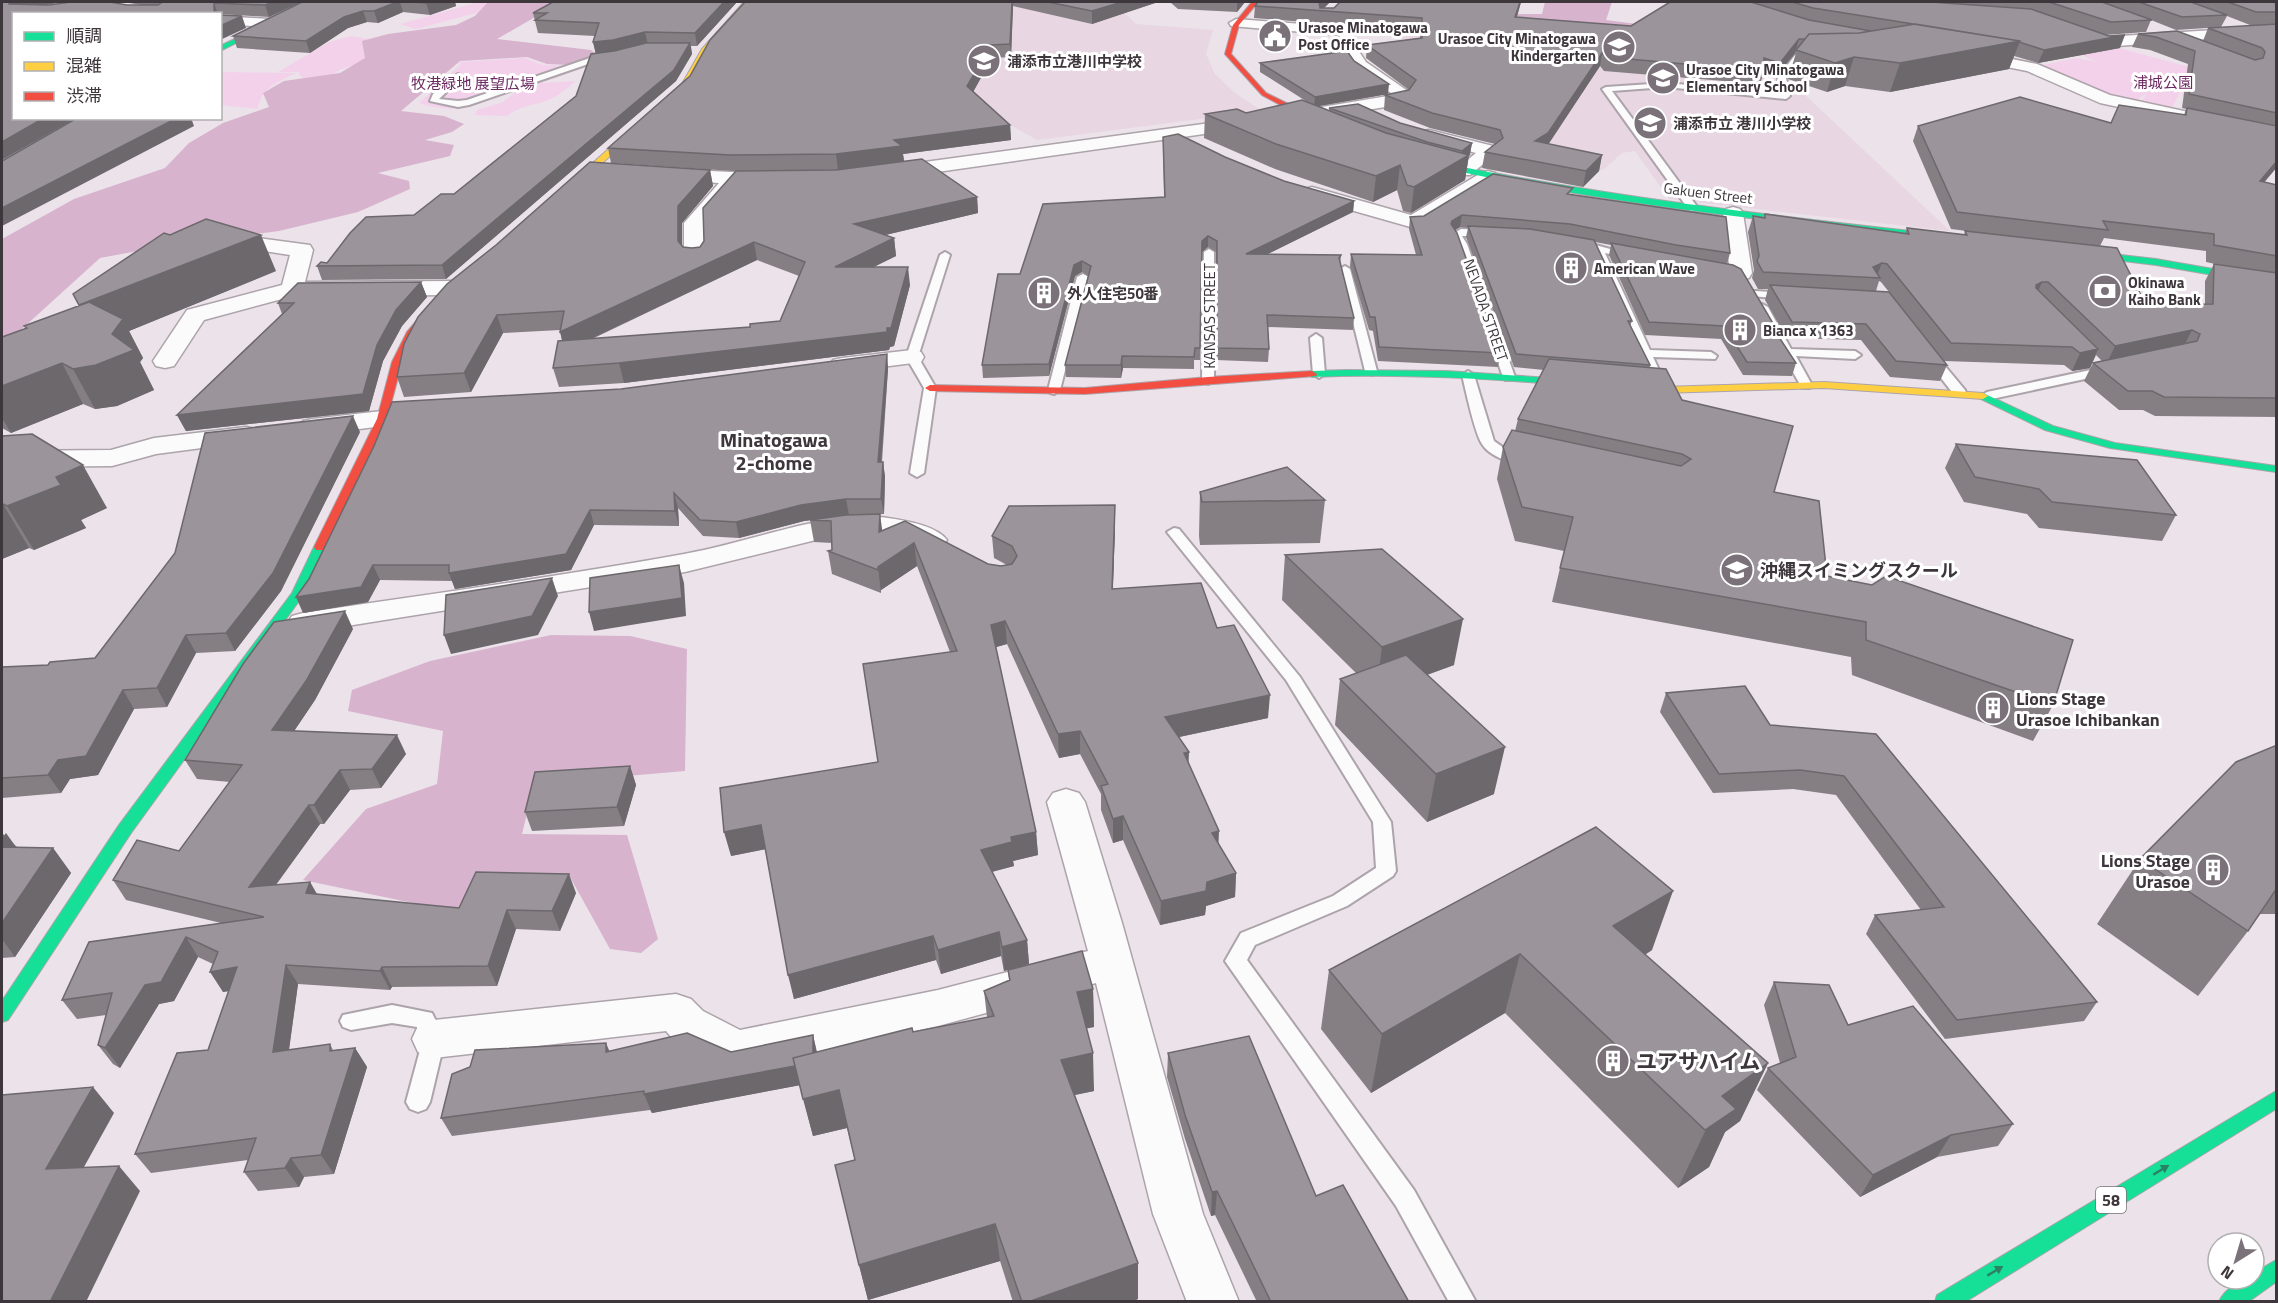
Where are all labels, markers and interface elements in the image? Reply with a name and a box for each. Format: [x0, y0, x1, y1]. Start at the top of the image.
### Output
legend [12, 12, 222, 120]
place label: Urasoe Minatogawa Post Office [1298, 16, 1428, 56]
public building icon: Urasoe Minatogawa Post Office [1257, 18, 1293, 54]
text: 順調 [66, 22, 102, 49]
place label: Urasoe City Minatogawa Kindergarten [1438, 27, 1596, 67]
school or university icon: Urasoe City Minatogawa Kindergarten [1601, 29, 1637, 65]
school or university icon: 浦添市立港川中学校 [966, 43, 1002, 79]
place label: 浦添市立港川中学校 [1007, 50, 1142, 73]
text: 混雑 [66, 52, 102, 79]
place label: Urasoe City Minatogawa Elementary School [1686, 58, 1845, 98]
school or university icon: Urasoe City Minatogawa Elementary School [1645, 60, 1681, 96]
park label: 浦城公園 [2133, 71, 2193, 94]
park label: 牧港緑地 展望広場 [411, 72, 535, 95]
text: 渋滞 [66, 82, 102, 109]
school or university icon: 浦添市立 港川小学校 [1632, 105, 1668, 141]
place label: 浦添市立 港川小学校 [1673, 112, 1811, 135]
street label: Gakuen Street [1662, 176, 1755, 210]
building icon: American Wave [1553, 250, 1589, 286]
street label: NEVADA STREET [1458, 256, 1514, 364]
place label: American Wave [1594, 257, 1695, 280]
street label: KANSAS STREET [1198, 263, 1221, 369]
place label: Okinawa Kaiho Bank [2128, 271, 2201, 311]
bank icon: Okinawa Kaiho Bank [2087, 273, 2123, 309]
building icon: 外人住宅50番 [1026, 275, 1062, 311]
place label: 外人住宅50番 [1067, 282, 1159, 305]
building icon: Bianca x 1363 [1722, 312, 1758, 348]
place label: Bianca x 1363 [1763, 319, 1854, 342]
district label: Minatogawa 2-chome [720, 424, 828, 478]
school or university icon: 沖縄スイミングスクール [1719, 552, 1755, 588]
place label: 沖縄スイミングスクール [1760, 557, 1958, 584]
place label: Lions Stage Urasoe Ichibankan [2016, 685, 2160, 733]
building icon: Lions Stage Urasoe Ichibankan [1975, 690, 2011, 726]
place label: Lions Stage Urasoe [2101, 847, 2190, 895]
building icon: Lions Stage Urasoe [2195, 852, 2231, 888]
building icon: ユアサハイム [1595, 1043, 1631, 1079]
place label: ユアサハイム [1636, 1045, 1760, 1077]
one-way arrow [2153, 1164, 2169, 1175]
road number: 58 [2096, 1187, 2126, 1213]
north arrow [2206, 1231, 2266, 1291]
text: N [2215, 1260, 2239, 1286]
one-way arrow [1987, 1266, 2003, 1277]

